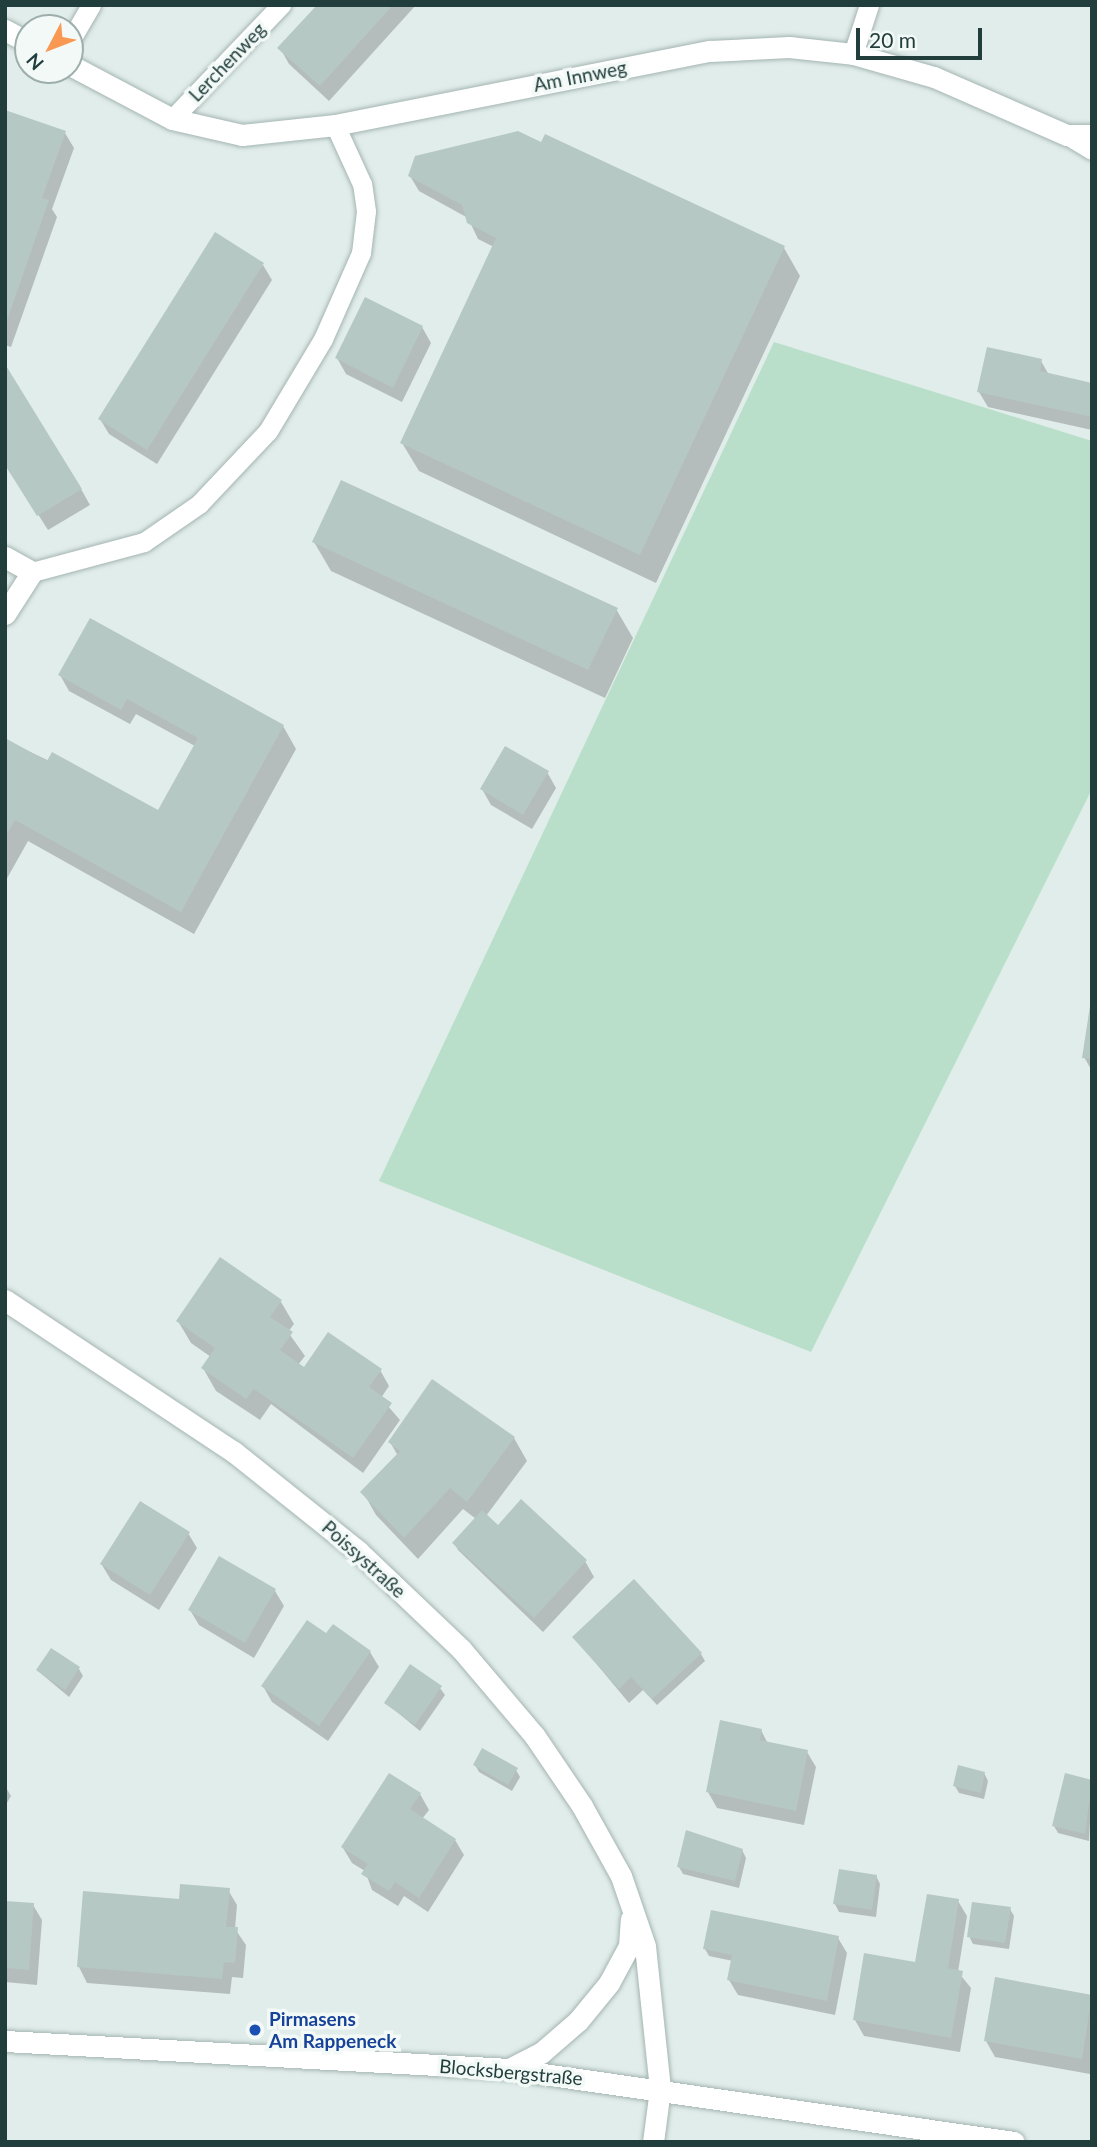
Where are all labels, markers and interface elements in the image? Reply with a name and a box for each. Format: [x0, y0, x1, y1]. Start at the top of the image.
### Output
north arrow [14, 14, 84, 84]
scale bar [859, 14, 985, 58]
street label: Lerchenweg [184, 18, 270, 106]
text: 20 m [869, 27, 916, 52]
text: N [21, 49, 48, 75]
street label: Am Innweg [532, 56, 628, 96]
street label: Poissystraße [318, 1516, 410, 1602]
place label: Pirmasens Am Rappeneck [269, 2008, 396, 2052]
marker: Pirmasens Am Rappeneck [247, 2022, 263, 2038]
street label: Blocksbergstraße [438, 2054, 584, 2090]

